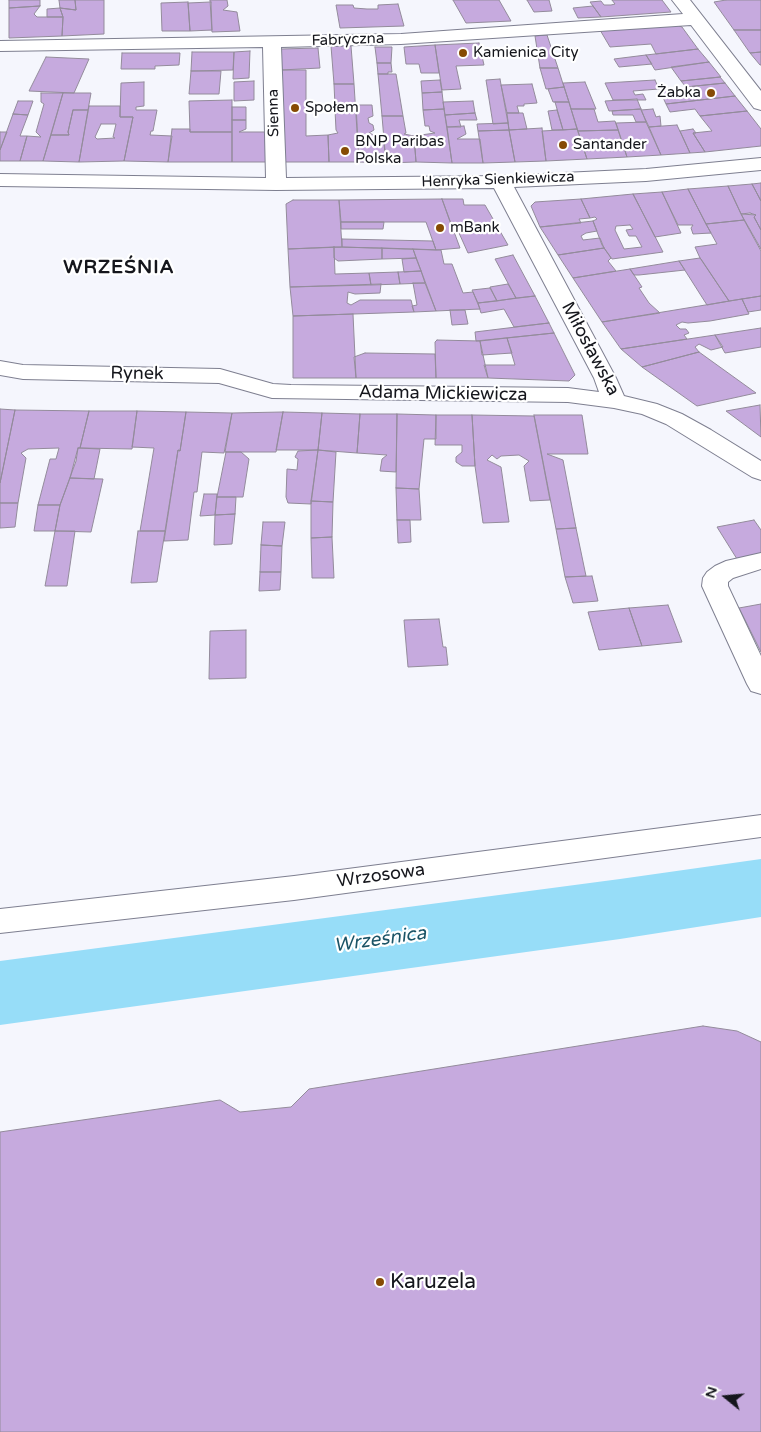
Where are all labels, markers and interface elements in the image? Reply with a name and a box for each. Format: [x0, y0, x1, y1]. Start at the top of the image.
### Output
street label: Fabryczna [311, 30, 385, 50]
place label: Kamienica City [473, 44, 579, 62]
marker: Kamienica City [457, 47, 469, 59]
place label: Żabka [657, 84, 701, 102]
marker: Żabka [705, 87, 717, 99]
street label: Sienna [265, 89, 283, 137]
place label: Społem [305, 99, 359, 117]
marker: Społem [289, 102, 301, 114]
place label: BNP Paribas Polska [355, 133, 444, 168]
place label: Santander [573, 136, 647, 154]
marker: Santander [557, 139, 569, 151]
marker: BNP Paribas Polska [339, 145, 351, 157]
street label: Henryka Sienkiewicza [421, 168, 575, 192]
place label: mBank [450, 219, 500, 237]
marker: mBank [434, 222, 446, 234]
district label: WRZEŚNIA [62, 257, 176, 279]
street label: Miłosławska [556, 298, 624, 400]
street label: Rynek [110, 363, 164, 385]
street label: Adama Mickiewicza [358, 382, 528, 406]
street label: Wrzosowa [336, 859, 426, 893]
water label: Wrześnica [332, 922, 428, 958]
place label: Karuzela [390, 1269, 476, 1295]
marker: Karuzela [374, 1276, 386, 1288]
north arrow [701, 1372, 751, 1422]
text: N [701, 1385, 721, 1400]

